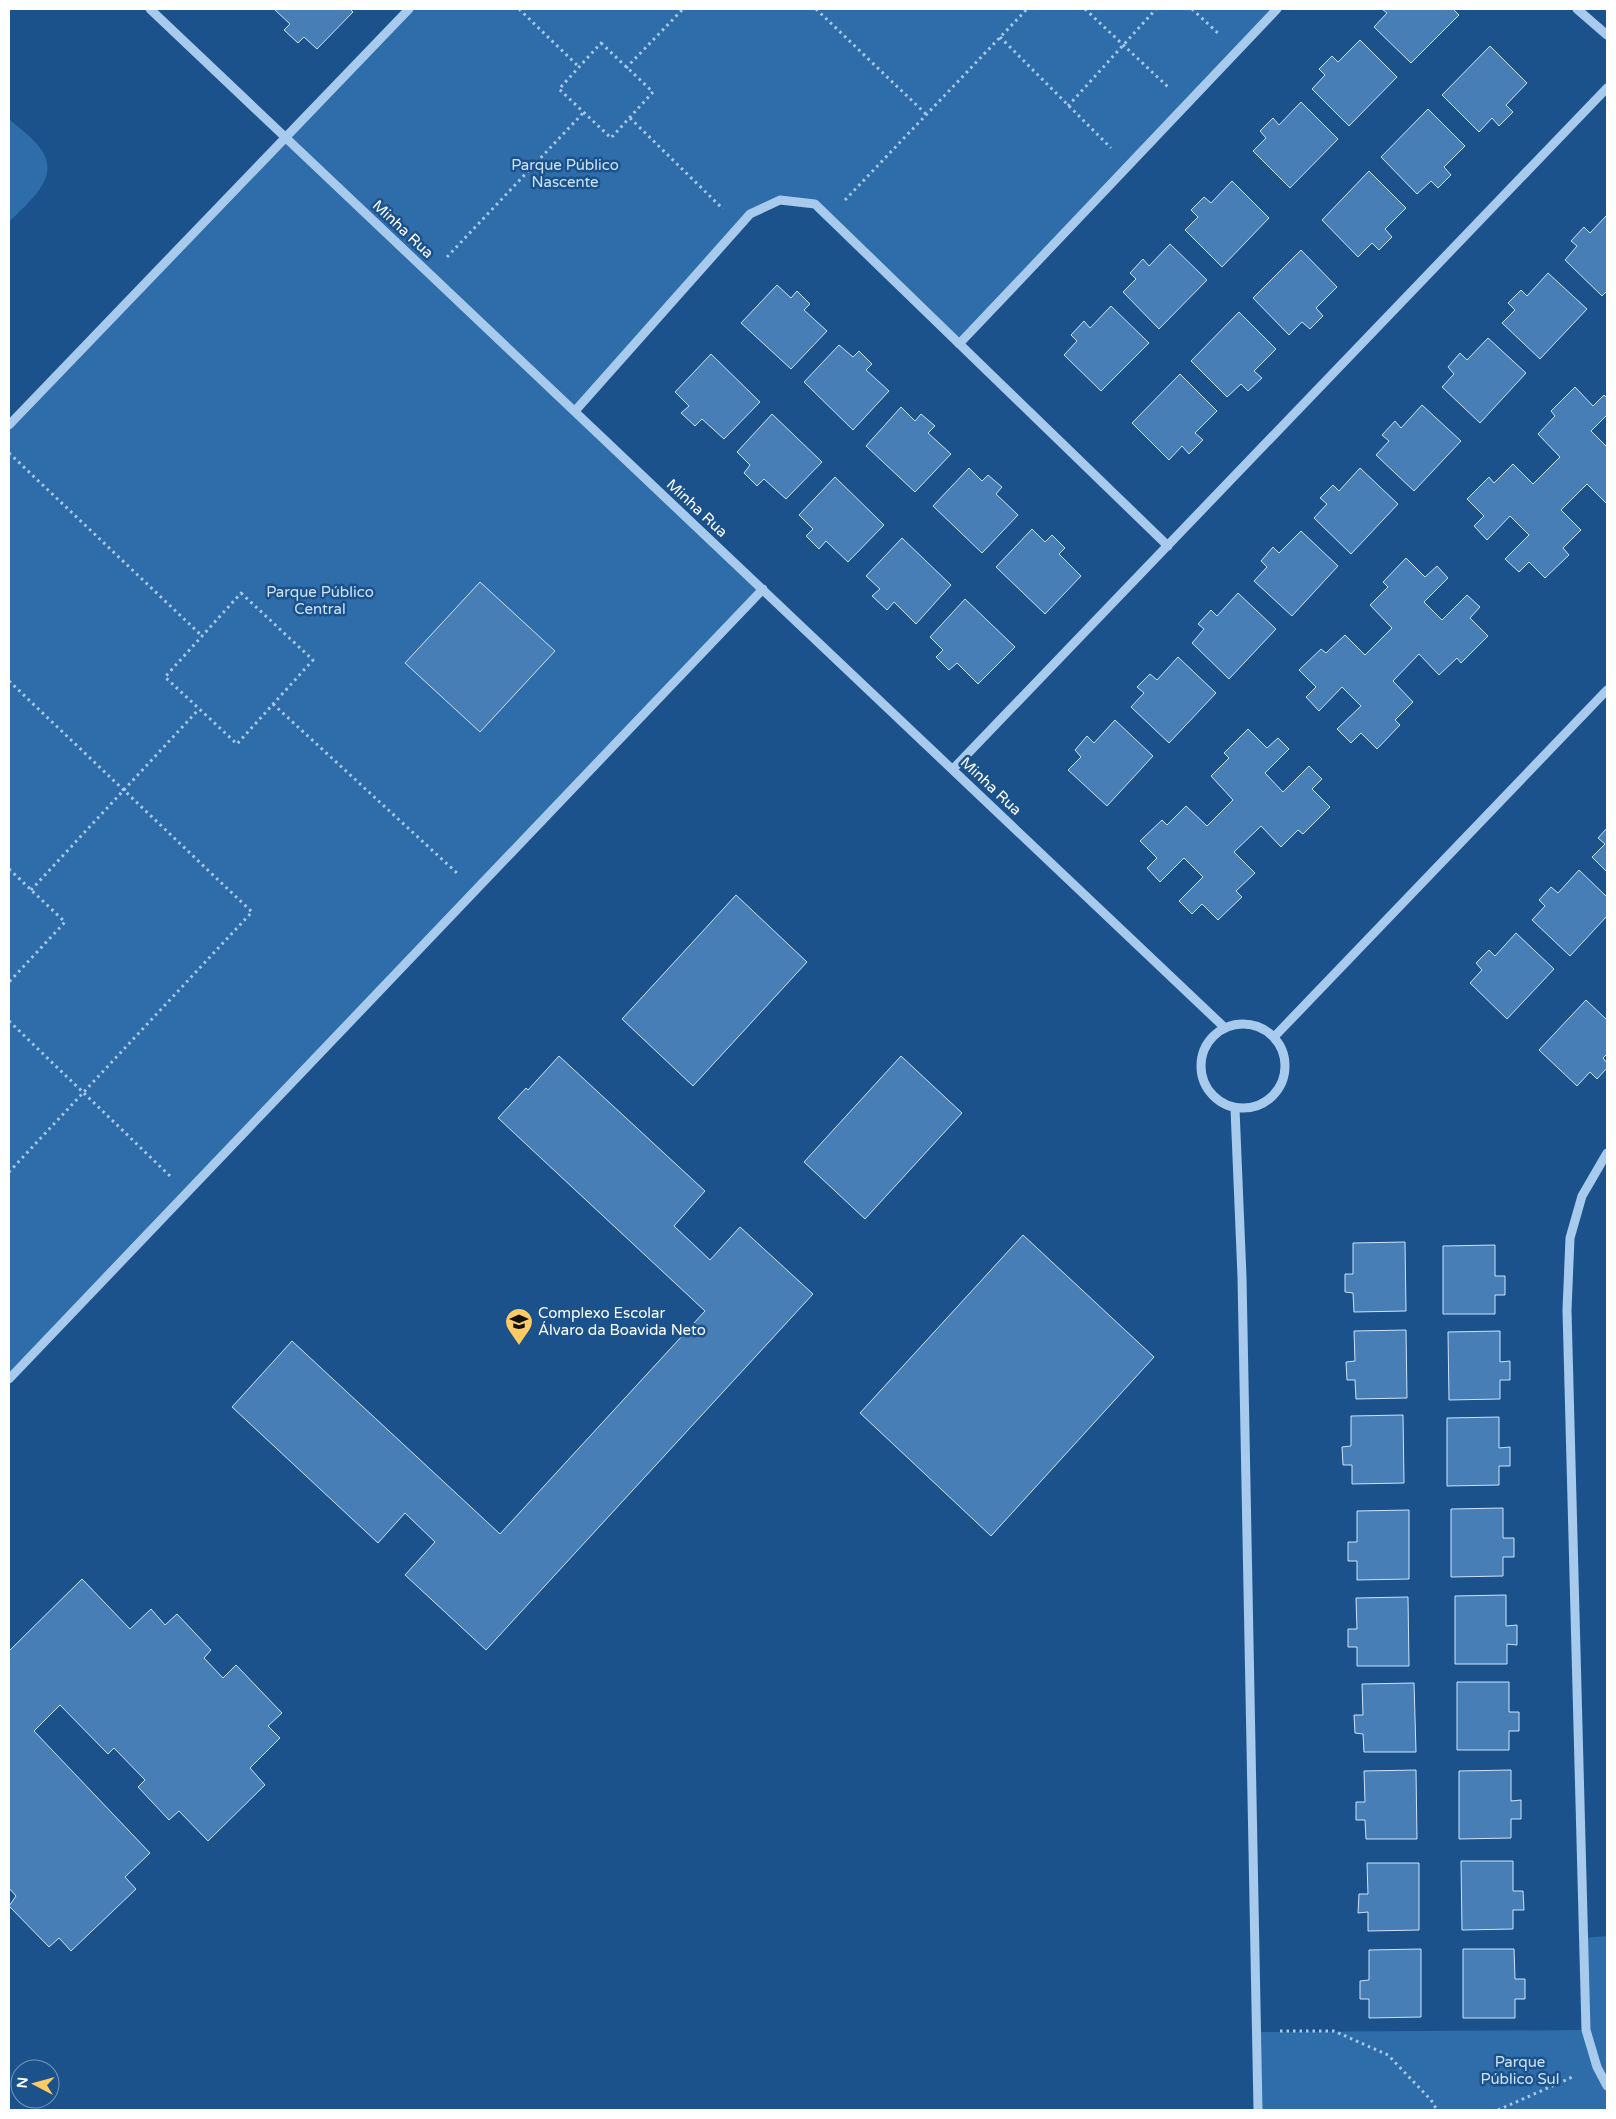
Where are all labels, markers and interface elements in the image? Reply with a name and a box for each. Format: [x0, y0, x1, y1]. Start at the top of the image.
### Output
park label: Parque Público Nascente [511, 156, 619, 191]
street label: Minha Rua [369, 196, 437, 262]
street label: Minha Rua [663, 475, 731, 541]
park label: Parque Público Central [266, 583, 374, 618]
street label: Minha Rua [957, 753, 1025, 819]
place label: Complexo Escolar Álvaro da Boavida Neto [538, 1304, 706, 1339]
school or university icon: Complexo Escolar Álvaro da Boavida Neto [504, 1307, 534, 1346]
park label: Parque Público Sul [1481, 2053, 1559, 2088]
north arrow [10, 2059, 60, 2109]
text: N [14, 2076, 32, 2089]

